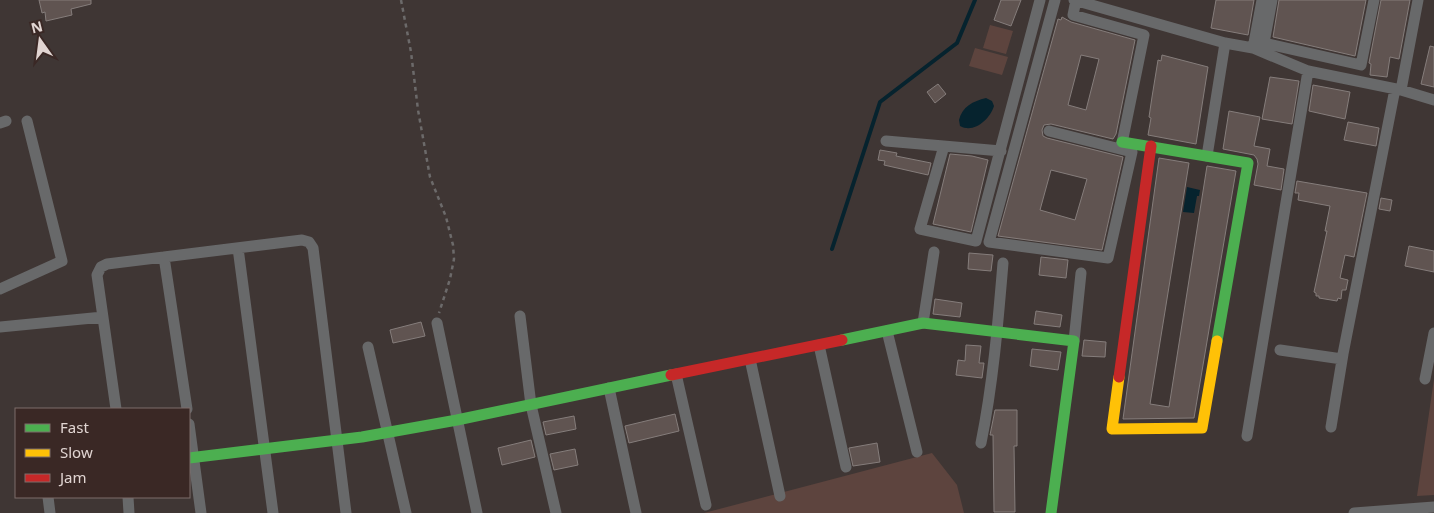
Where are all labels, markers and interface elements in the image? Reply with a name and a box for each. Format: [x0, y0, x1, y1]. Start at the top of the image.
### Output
north arrow [15, 15, 65, 65]
text: N [29, 16, 45, 37]
legend [15, 408, 190, 498]
text: Fast [60, 417, 89, 437]
text: Slow [60, 442, 93, 462]
text: Jam [58, 467, 87, 487]

